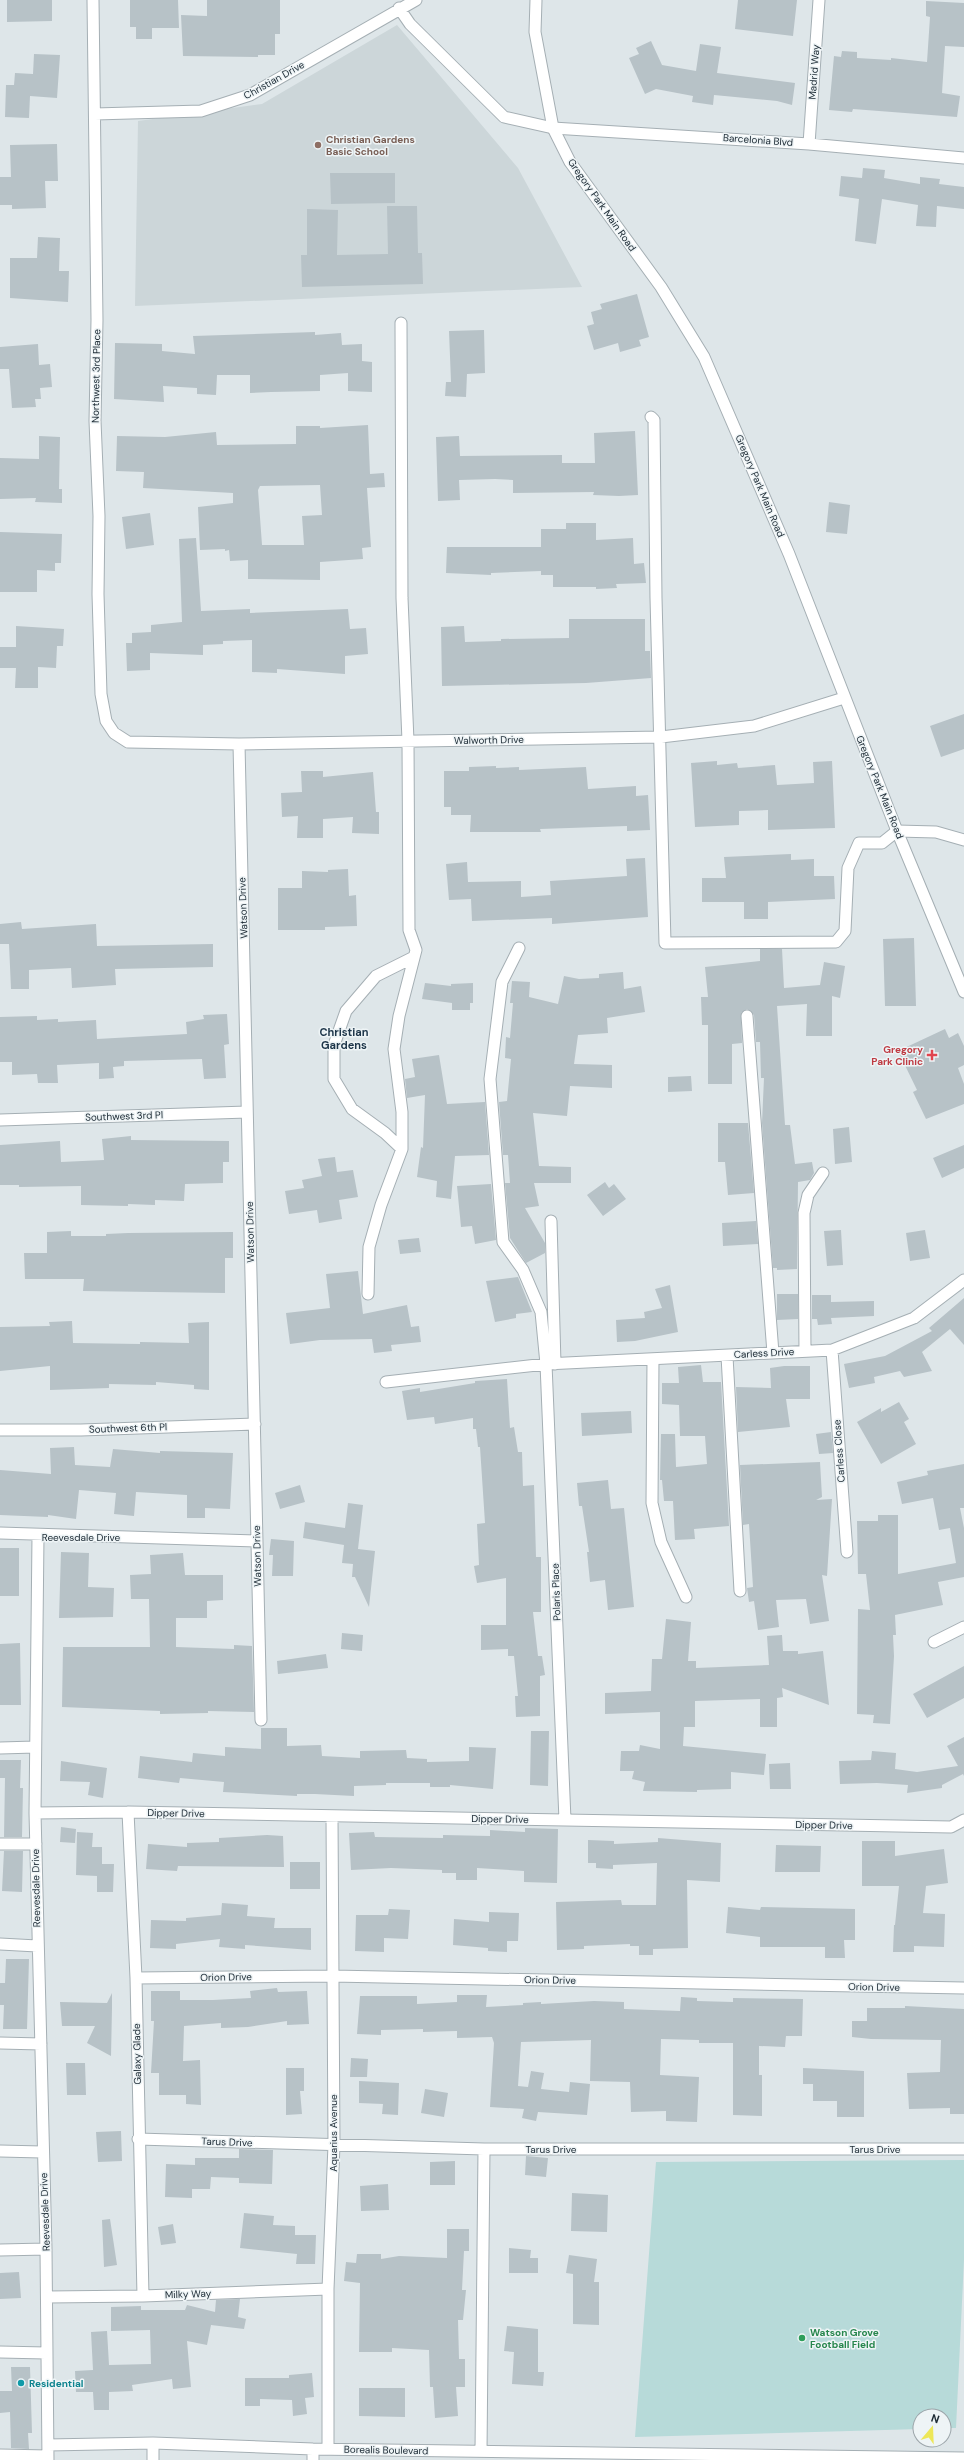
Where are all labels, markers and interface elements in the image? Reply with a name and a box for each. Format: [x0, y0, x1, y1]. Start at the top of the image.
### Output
street label: Madrid Way [806, 44, 822, 100]
street label: Christian Drive [241, 58, 307, 102]
street label: Barcelonia Blvd [722, 131, 794, 149]
place label: Christian Gardens Basic School [326, 133, 415, 158]
marker: Christian Gardens Basic School [313, 140, 323, 150]
street label: Gregory Park Main Road [565, 156, 639, 254]
street label: Northwest 3rd Place [89, 329, 103, 423]
street label: Gregory Park Main Road [732, 433, 788, 539]
street label: Walworth Drive [454, 733, 524, 747]
street label: Gregory Park Main Road [853, 733, 907, 841]
street label: Watson Drive [235, 877, 251, 939]
district label: Christian Gardens [319, 1025, 369, 1052]
place label: Gregory Park Clinic [871, 1043, 923, 1068]
marker: Gregory Park Clinic [926, 1049, 938, 1061]
street label: Southwest 3rd Pl [85, 1108, 163, 1124]
street label: Watson Drive [243, 1201, 257, 1263]
street label: Carless Drive [733, 1345, 795, 1361]
street label: Carless Close [830, 1419, 848, 1483]
street label: Southwest 6th Pl [89, 1420, 167, 1436]
street label: Watson Drive [250, 1525, 264, 1587]
street label: Reevesdale Drive [42, 1531, 121, 1544]
street label: Polaris Place [548, 1563, 564, 1621]
street label: Dipper Drive [147, 1806, 205, 1820]
street label: Dipper Drive [471, 1812, 529, 1826]
street label: Dipper Drive [795, 1818, 853, 1832]
street label: Reevesdale Drive [29, 1848, 43, 1927]
street label: Orion Drive [200, 1970, 252, 1984]
street label: Orion Drive [524, 1973, 576, 1987]
street label: Orion Drive [848, 1980, 900, 1994]
street label: Galaxy Glade [130, 2023, 144, 2085]
street label: Aquarius Avenue [327, 2094, 340, 2172]
street label: Tarus Drive [201, 2135, 253, 2149]
street label: Tarus Drive [525, 2143, 577, 2156]
street label: Tarus Drive [849, 2143, 901, 2156]
street label: Reevesdale Drive [37, 2172, 53, 2251]
street label: Milky Way [165, 2287, 212, 2301]
place label: Watson Grove Football Field [810, 2326, 879, 2351]
marker: Watson Grove Football Field [797, 2333, 807, 2343]
place label: Residential [29, 2377, 84, 2390]
marker: Residential [16, 2378, 26, 2388]
north arrow [912, 2408, 952, 2448]
text: N [929, 2411, 941, 2426]
street label: Borealis Boulevard [344, 2443, 428, 2457]

